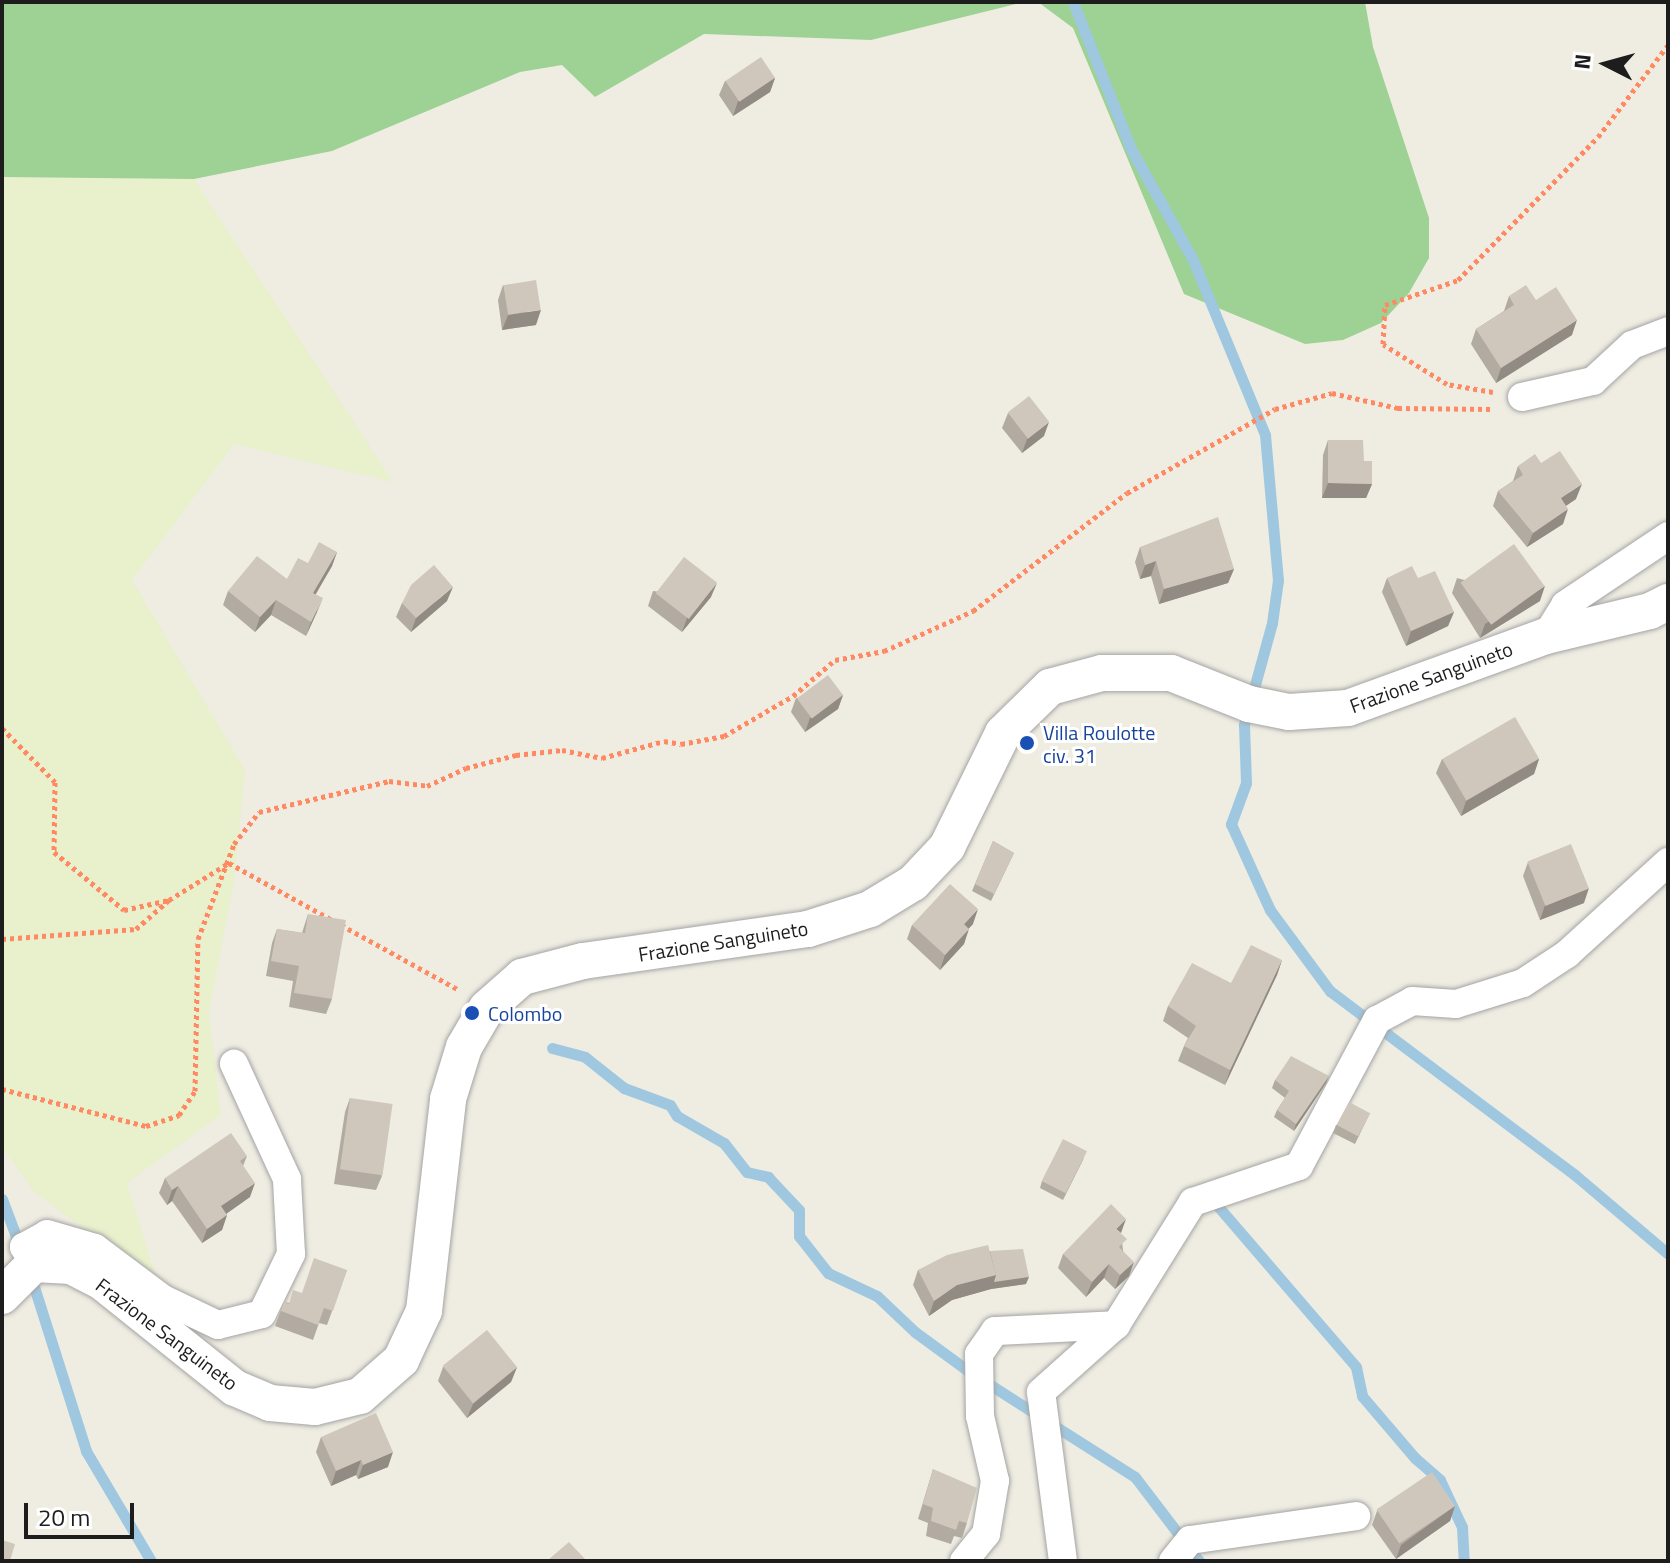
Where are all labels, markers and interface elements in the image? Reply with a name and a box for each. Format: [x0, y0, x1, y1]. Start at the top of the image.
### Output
north arrow [1566, 24, 1646, 104]
text: N [1564, 52, 1600, 71]
street label: Frazione Sanguineto [1346, 636, 1516, 718]
place label: Villa Roulotte civ. 31 [1043, 720, 1155, 767]
marker: Villa Roulotte civ. 31 [1018, 734, 1036, 752]
street label: Frazione Sanguineto [636, 916, 810, 966]
place label: Colombo [488, 1001, 562, 1025]
marker: Colombo [463, 1004, 481, 1022]
street label: Frazione Sanguineto [91, 1273, 243, 1395]
scale bar [28, 1487, 138, 1537]
text: 20 m [38, 1499, 90, 1535]

